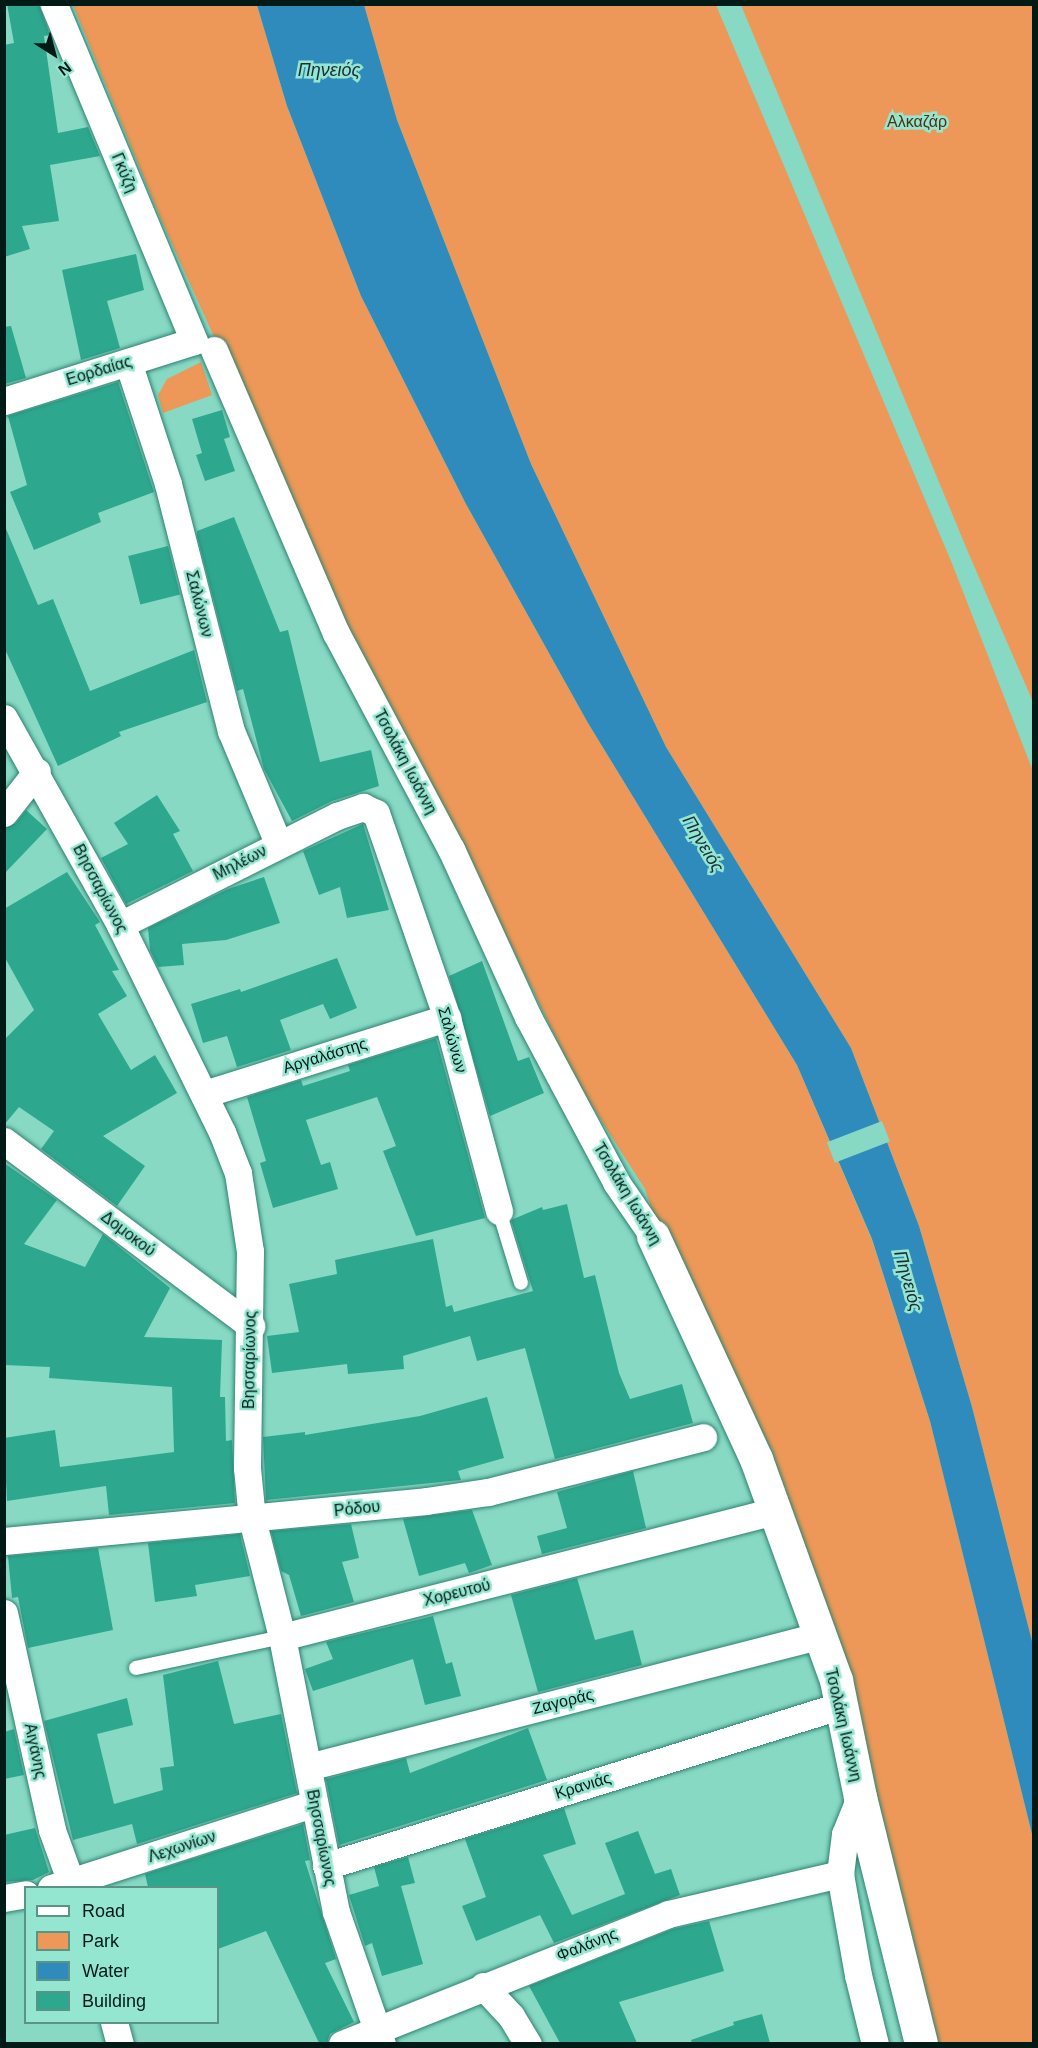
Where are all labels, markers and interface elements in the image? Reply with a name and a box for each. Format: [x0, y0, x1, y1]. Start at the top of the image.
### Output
north arrow [24, 24, 84, 84]
text: N [55, 59, 75, 79]
water label: Πηνειός [298, 59, 360, 81]
park label: Αλκαζάρ [887, 112, 947, 132]
street label: Γκύζη [107, 150, 141, 196]
street label: Εορδαίας [64, 352, 134, 390]
street label: Σαλώνων [181, 569, 217, 639]
street label: Τσολάκη Ιωάννη [369, 706, 441, 818]
water label: Πηνειός [678, 812, 728, 876]
street label: Βησσαρίωνος [68, 841, 132, 937]
street label: Μηλέων [210, 841, 270, 885]
street label: Σαλώνων [433, 1005, 471, 1075]
street label: Αργαλάστης [281, 1034, 369, 1078]
street label: Τσολάκη Ιωάννη [589, 1139, 665, 1249]
street label: Δομοκού [97, 1207, 159, 1261]
water label: Πηνειός [889, 1248, 927, 1314]
street label: Βησσαρίωνος [240, 1311, 260, 1409]
street label: Ρόδου [333, 1497, 381, 1521]
street label: Χορευτού [422, 1575, 492, 1611]
street label: Τσολάκη Ιωάννη [821, 1666, 865, 1784]
street label: Ζαγοράς [531, 1685, 595, 1719]
street label: Αιγάνης [20, 1722, 50, 1780]
street label: Κρανιάς [553, 1768, 613, 1804]
street label: Βησσαρίωνος [302, 1788, 340, 1888]
street label: Λεχωνίων [146, 1827, 218, 1867]
legend [24, 1886, 219, 2024]
text: Road [82, 1901, 125, 1921]
street label: Φαλάνης [554, 1924, 620, 1966]
text: Park [82, 1931, 119, 1951]
text: Water [82, 1961, 129, 1981]
text: Building [82, 1991, 146, 2011]

